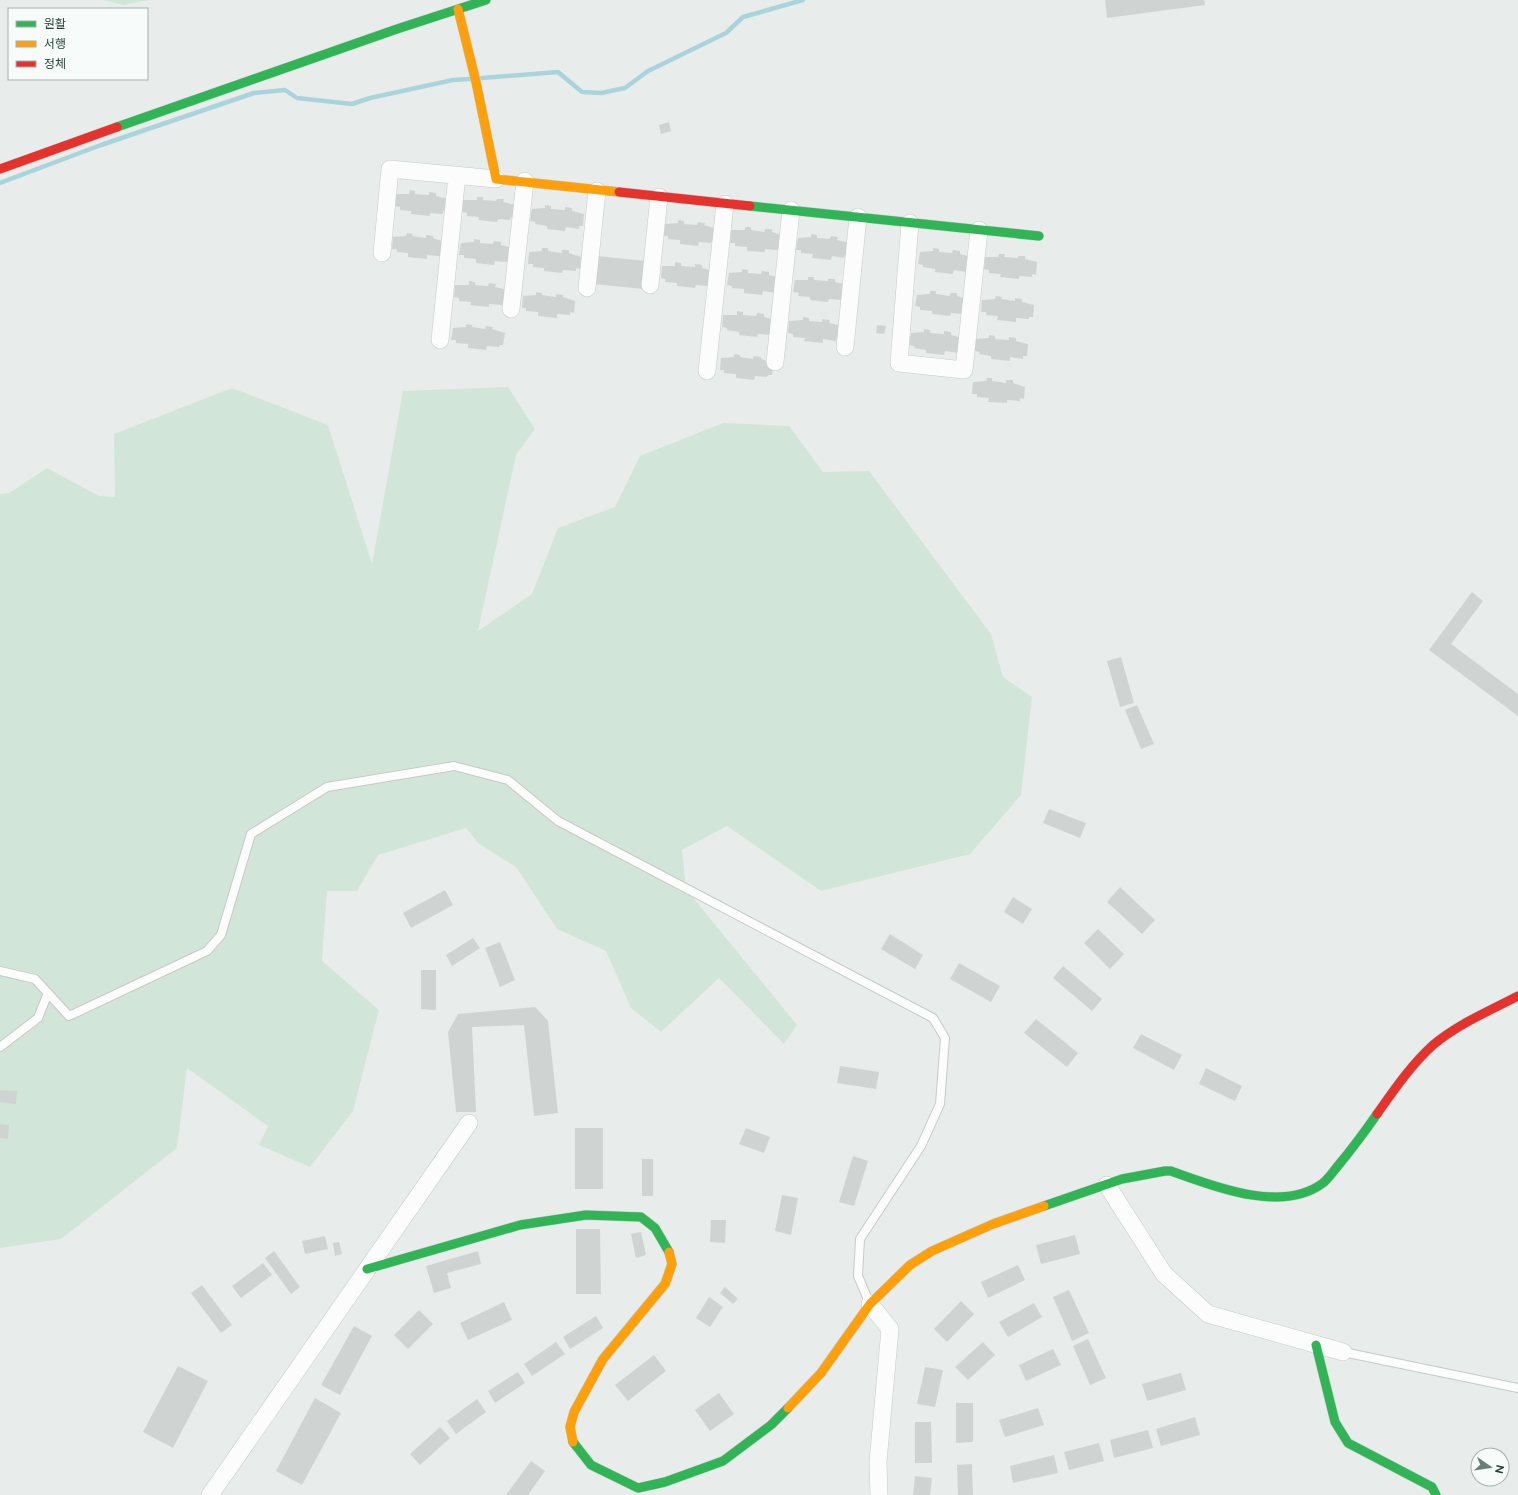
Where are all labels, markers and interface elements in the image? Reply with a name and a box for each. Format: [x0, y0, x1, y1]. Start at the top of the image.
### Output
legend [8, 8, 148, 80]
text: 원활 [44, 17, 66, 31]
text: 서행 [44, 37, 66, 51]
text: 정체 [44, 57, 66, 71]
north arrow [1470, 1447, 1510, 1487]
text: N [1492, 1464, 1507, 1475]

